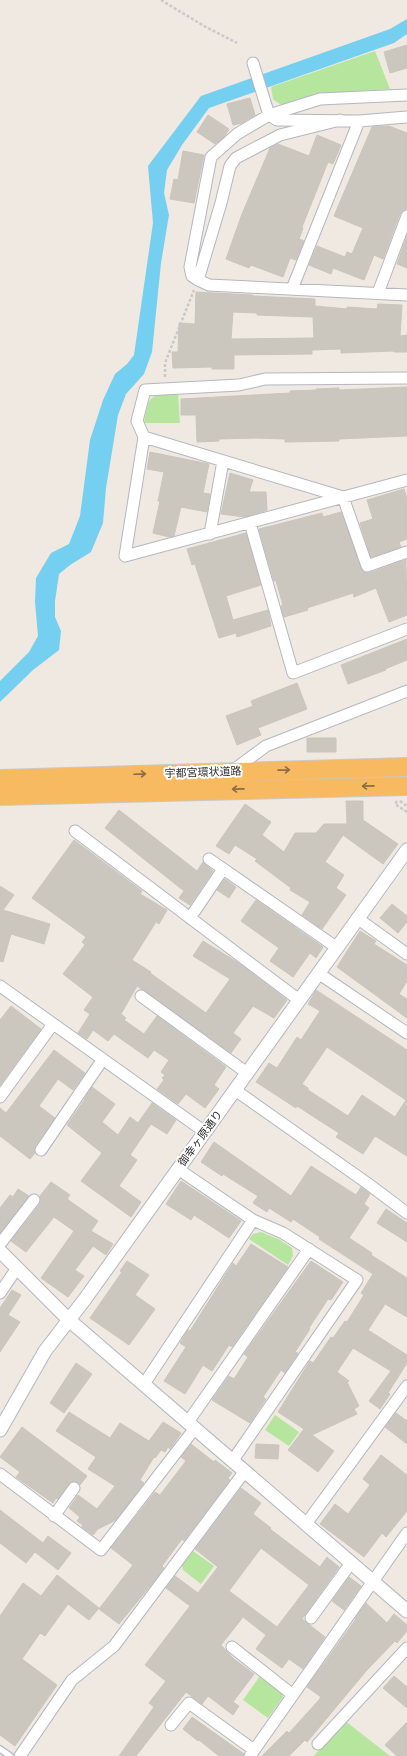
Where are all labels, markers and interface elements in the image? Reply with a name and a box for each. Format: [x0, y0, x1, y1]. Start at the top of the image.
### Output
street label: 宇都宮環状道路 [164, 765, 242, 780]
one-way arrow [277, 766, 290, 774]
one-way arrow [133, 770, 146, 778]
one-way arrow [362, 783, 375, 790]
one-way arrow [232, 785, 245, 793]
street label: 御幸ヶ原通り [175, 1108, 225, 1170]

